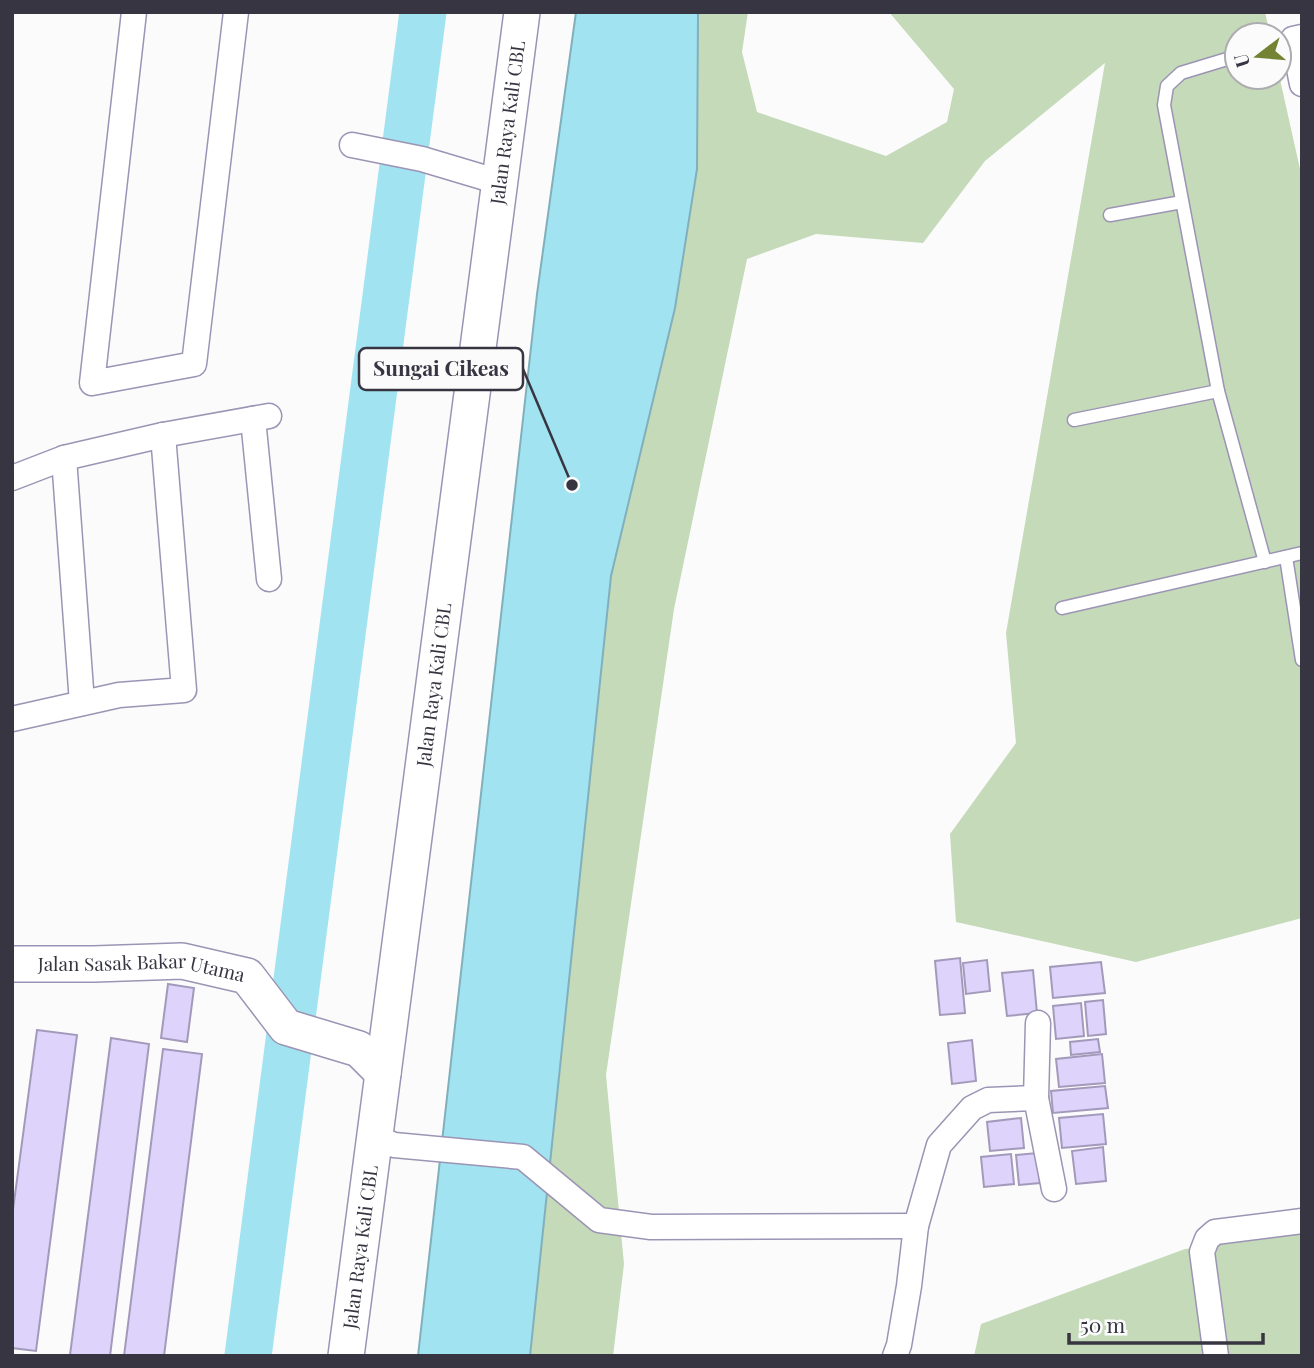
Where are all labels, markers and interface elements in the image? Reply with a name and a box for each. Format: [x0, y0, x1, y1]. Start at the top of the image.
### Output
north arrow [1223, 21, 1293, 91]
street label: Jalan Raya Kali CBL [483, 39, 530, 207]
text: U [1226, 51, 1255, 71]
callout: Sungai Cikeas [359, 348, 523, 390]
text: Sungai Cikeas [373, 353, 509, 381]
street label: Jalan Raya Kali CBL [409, 601, 457, 769]
street label: Jalan Sasak Bakar Utama [37, 947, 248, 987]
street label: Jalan Raya Kali CBL [336, 1163, 383, 1331]
scale bar [1069, 1302, 1263, 1346]
text: 50 m [1080, 1310, 1126, 1338]

